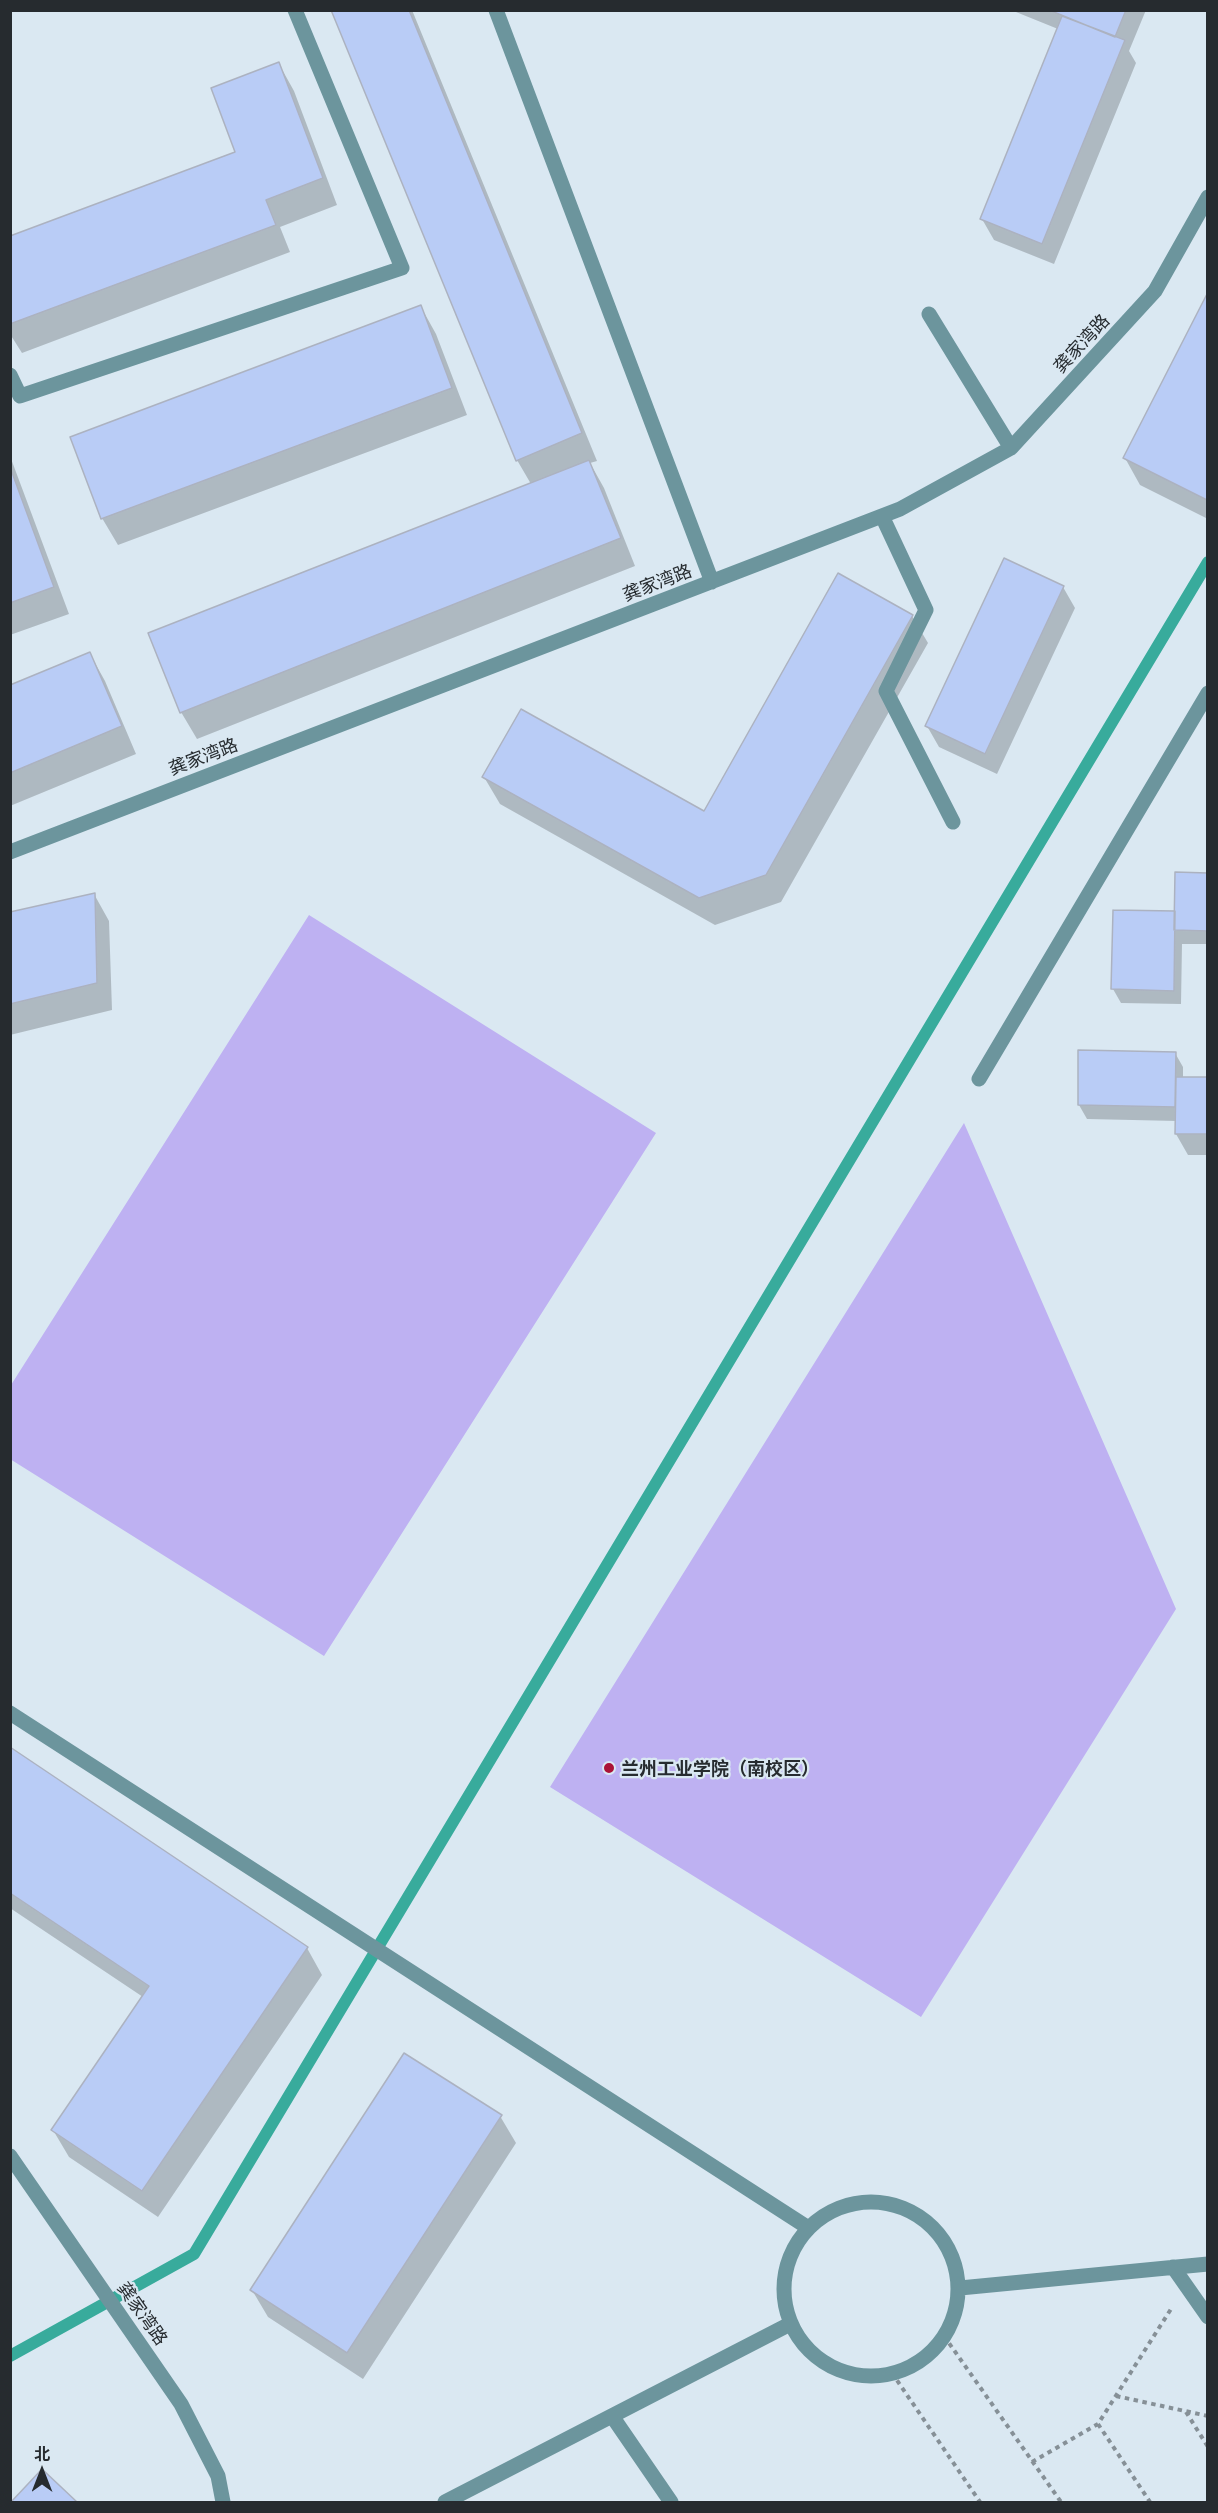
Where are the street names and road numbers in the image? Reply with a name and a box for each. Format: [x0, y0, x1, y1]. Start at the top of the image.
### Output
street label: 龚家湾路 [1049, 309, 1113, 377]
street label: 龚家湾路 [620, 559, 694, 605]
street label: 龚家湾路 [166, 733, 240, 779]
street label: 龚家湾路 [114, 2277, 172, 2349]

